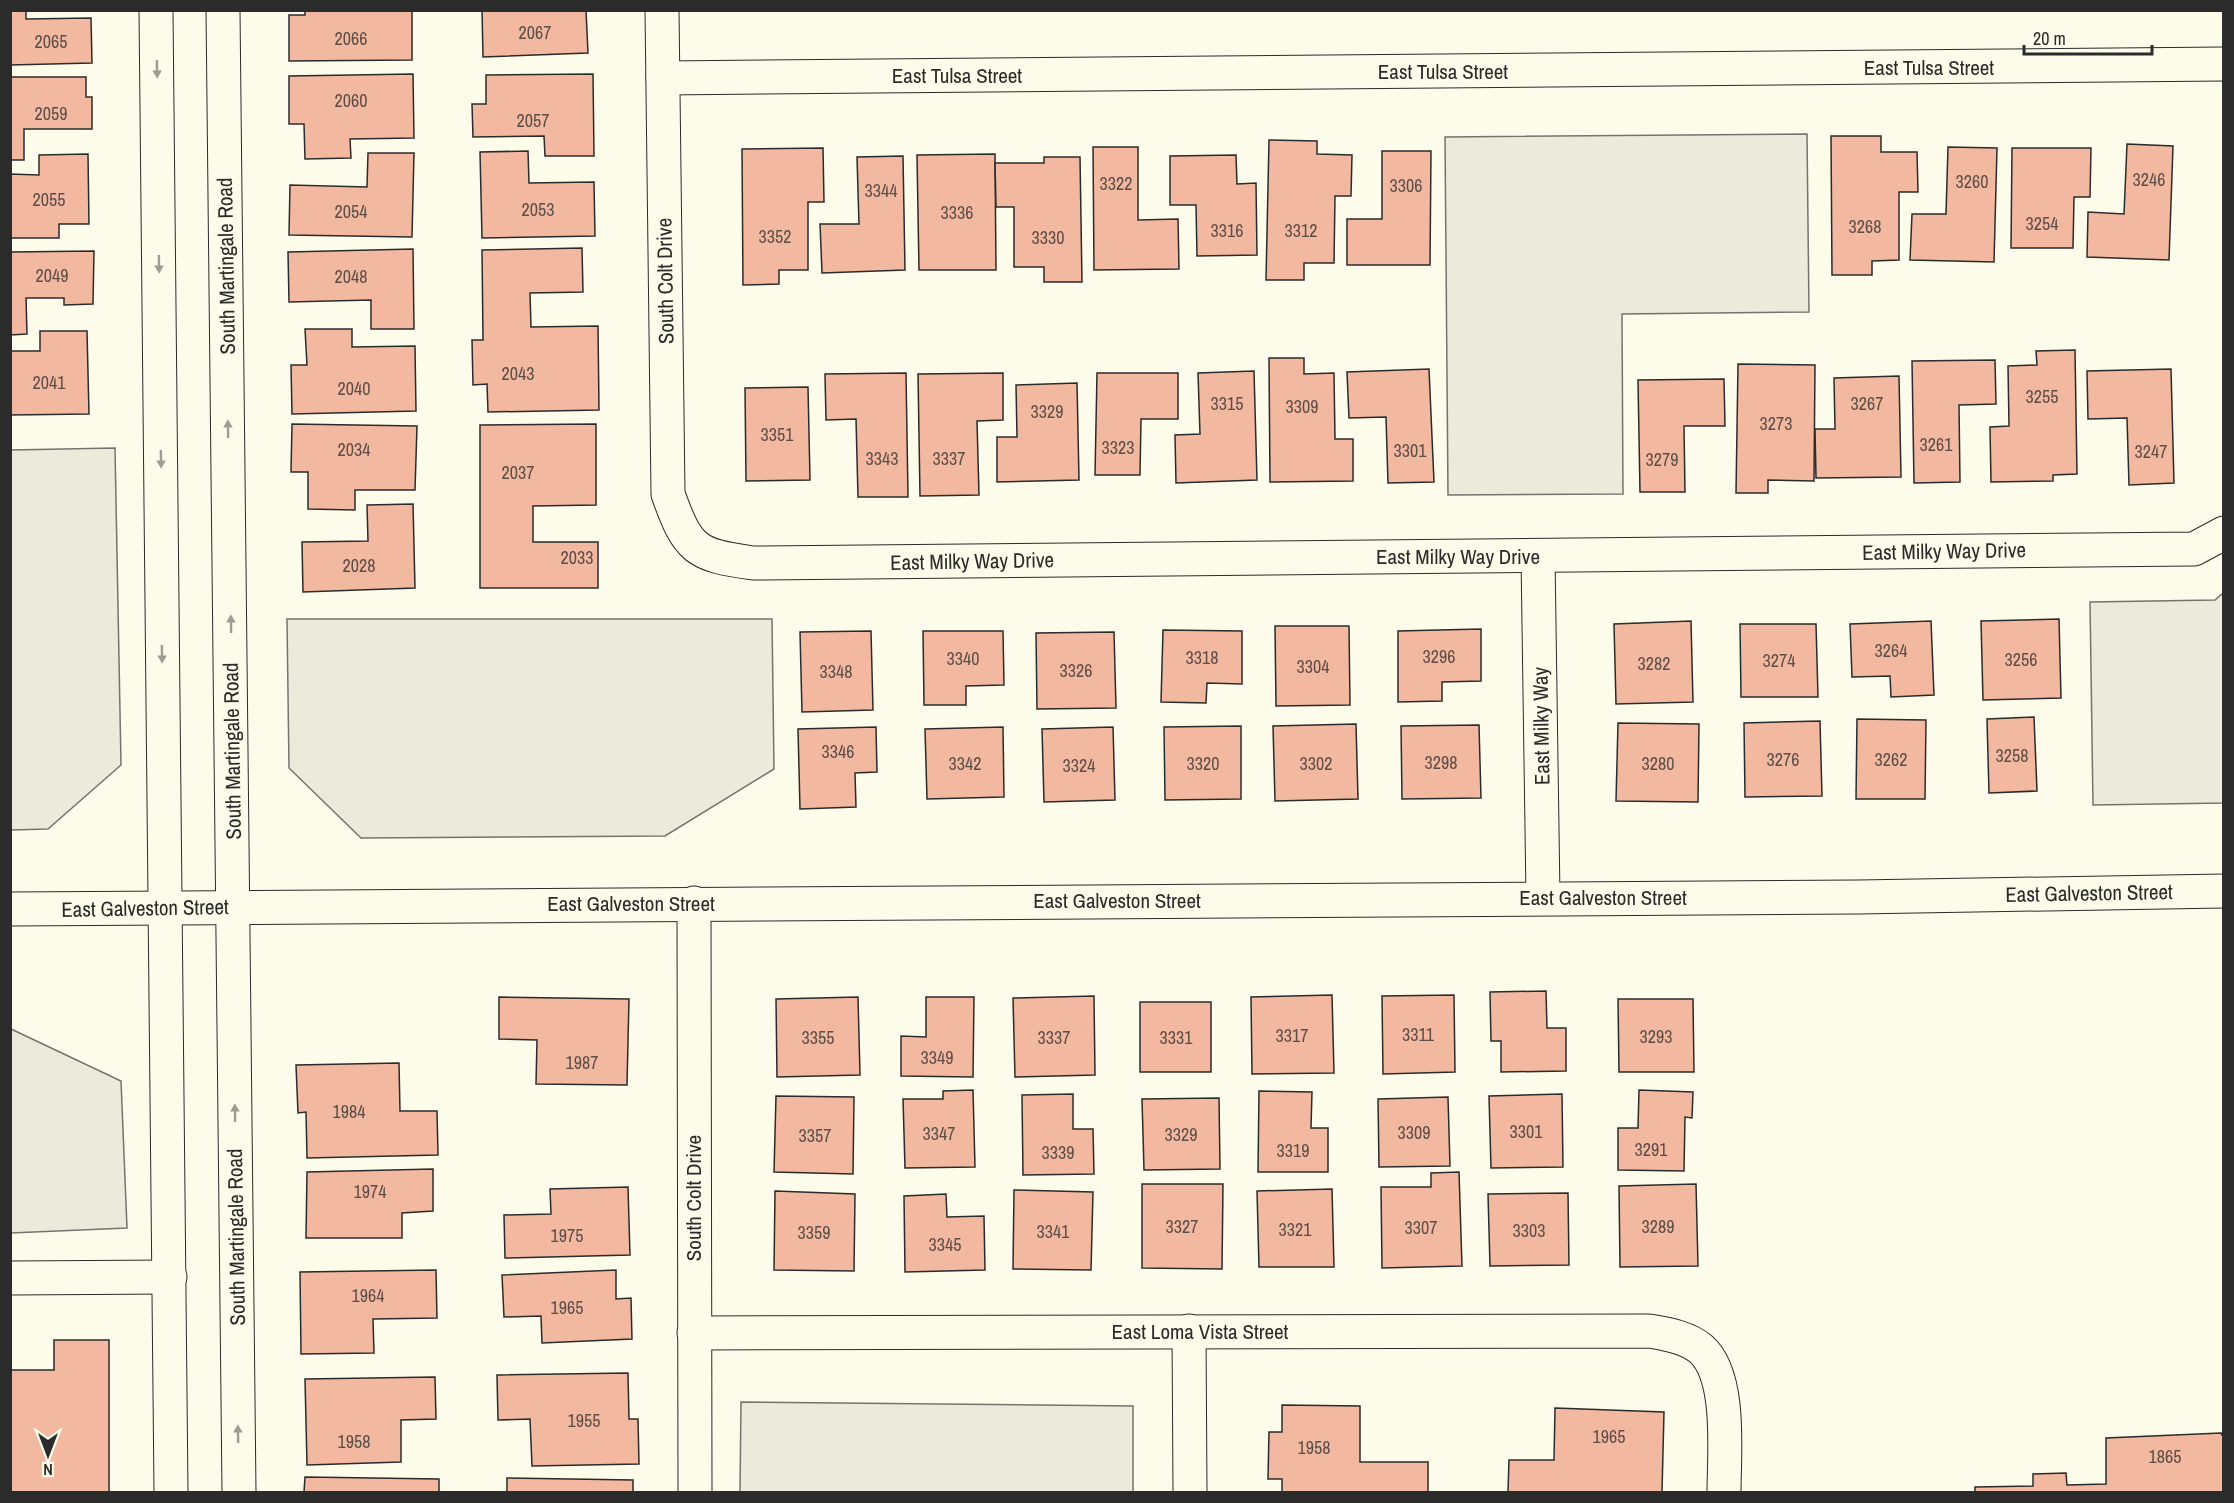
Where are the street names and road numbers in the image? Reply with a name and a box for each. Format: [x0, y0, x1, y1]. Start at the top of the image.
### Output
street label: East Tulsa Street [1864, 53, 1994, 82]
street label: East Tulsa Street [1378, 57, 1508, 86]
street label: East Tulsa Street [892, 61, 1022, 90]
street label: South Martingale Road [210, 177, 242, 355]
street label: South Colt Drive [649, 218, 681, 344]
street label: East Milky Way Drive [1862, 535, 2026, 567]
street label: East Milky Way Drive [1376, 542, 1540, 571]
street label: East Milky Way Drive [890, 545, 1054, 577]
street label: South Martingale Road [216, 662, 248, 840]
street label: East Milky Way [1525, 666, 1557, 785]
street label: East Galveston Street [2005, 877, 2173, 909]
street label: East Galveston Street [1519, 883, 1687, 912]
street label: East Galveston Street [1033, 886, 1201, 915]
street label: East Galveston Street [547, 889, 715, 918]
street label: East Galveston Street [61, 892, 229, 924]
street label: South Colt Drive [679, 1135, 708, 1261]
street label: South Martingale Road [220, 1148, 252, 1326]
street label: East Loma Vista Street [1112, 1317, 1289, 1346]

